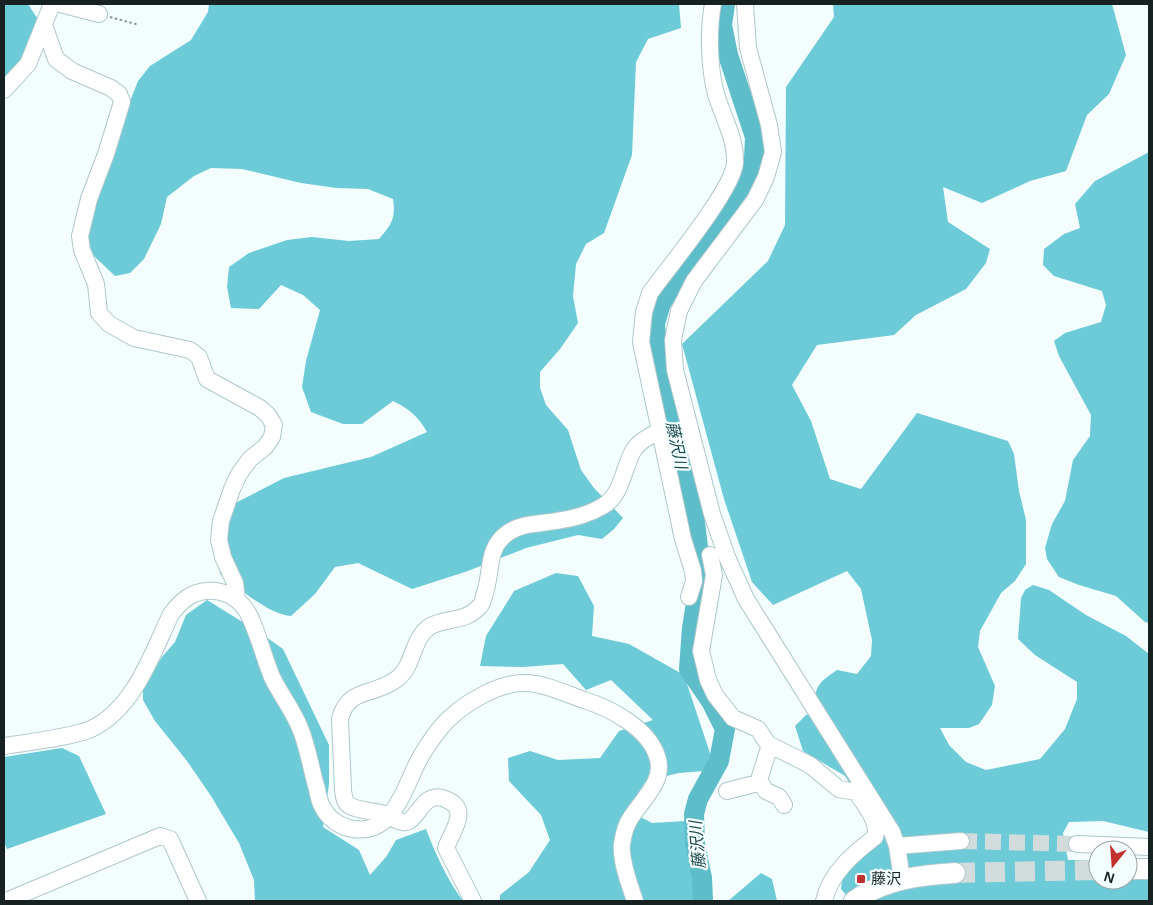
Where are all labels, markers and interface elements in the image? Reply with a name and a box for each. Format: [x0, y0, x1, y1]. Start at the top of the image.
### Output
water label: 藤沢川 [663, 420, 690, 472]
water label: 藤沢川 [687, 818, 708, 870]
north arrow [1088, 840, 1138, 890]
text: N [1102, 868, 1116, 887]
place label: 藤沢 [871, 870, 901, 887]
marker: 藤沢 [855, 873, 867, 885]

